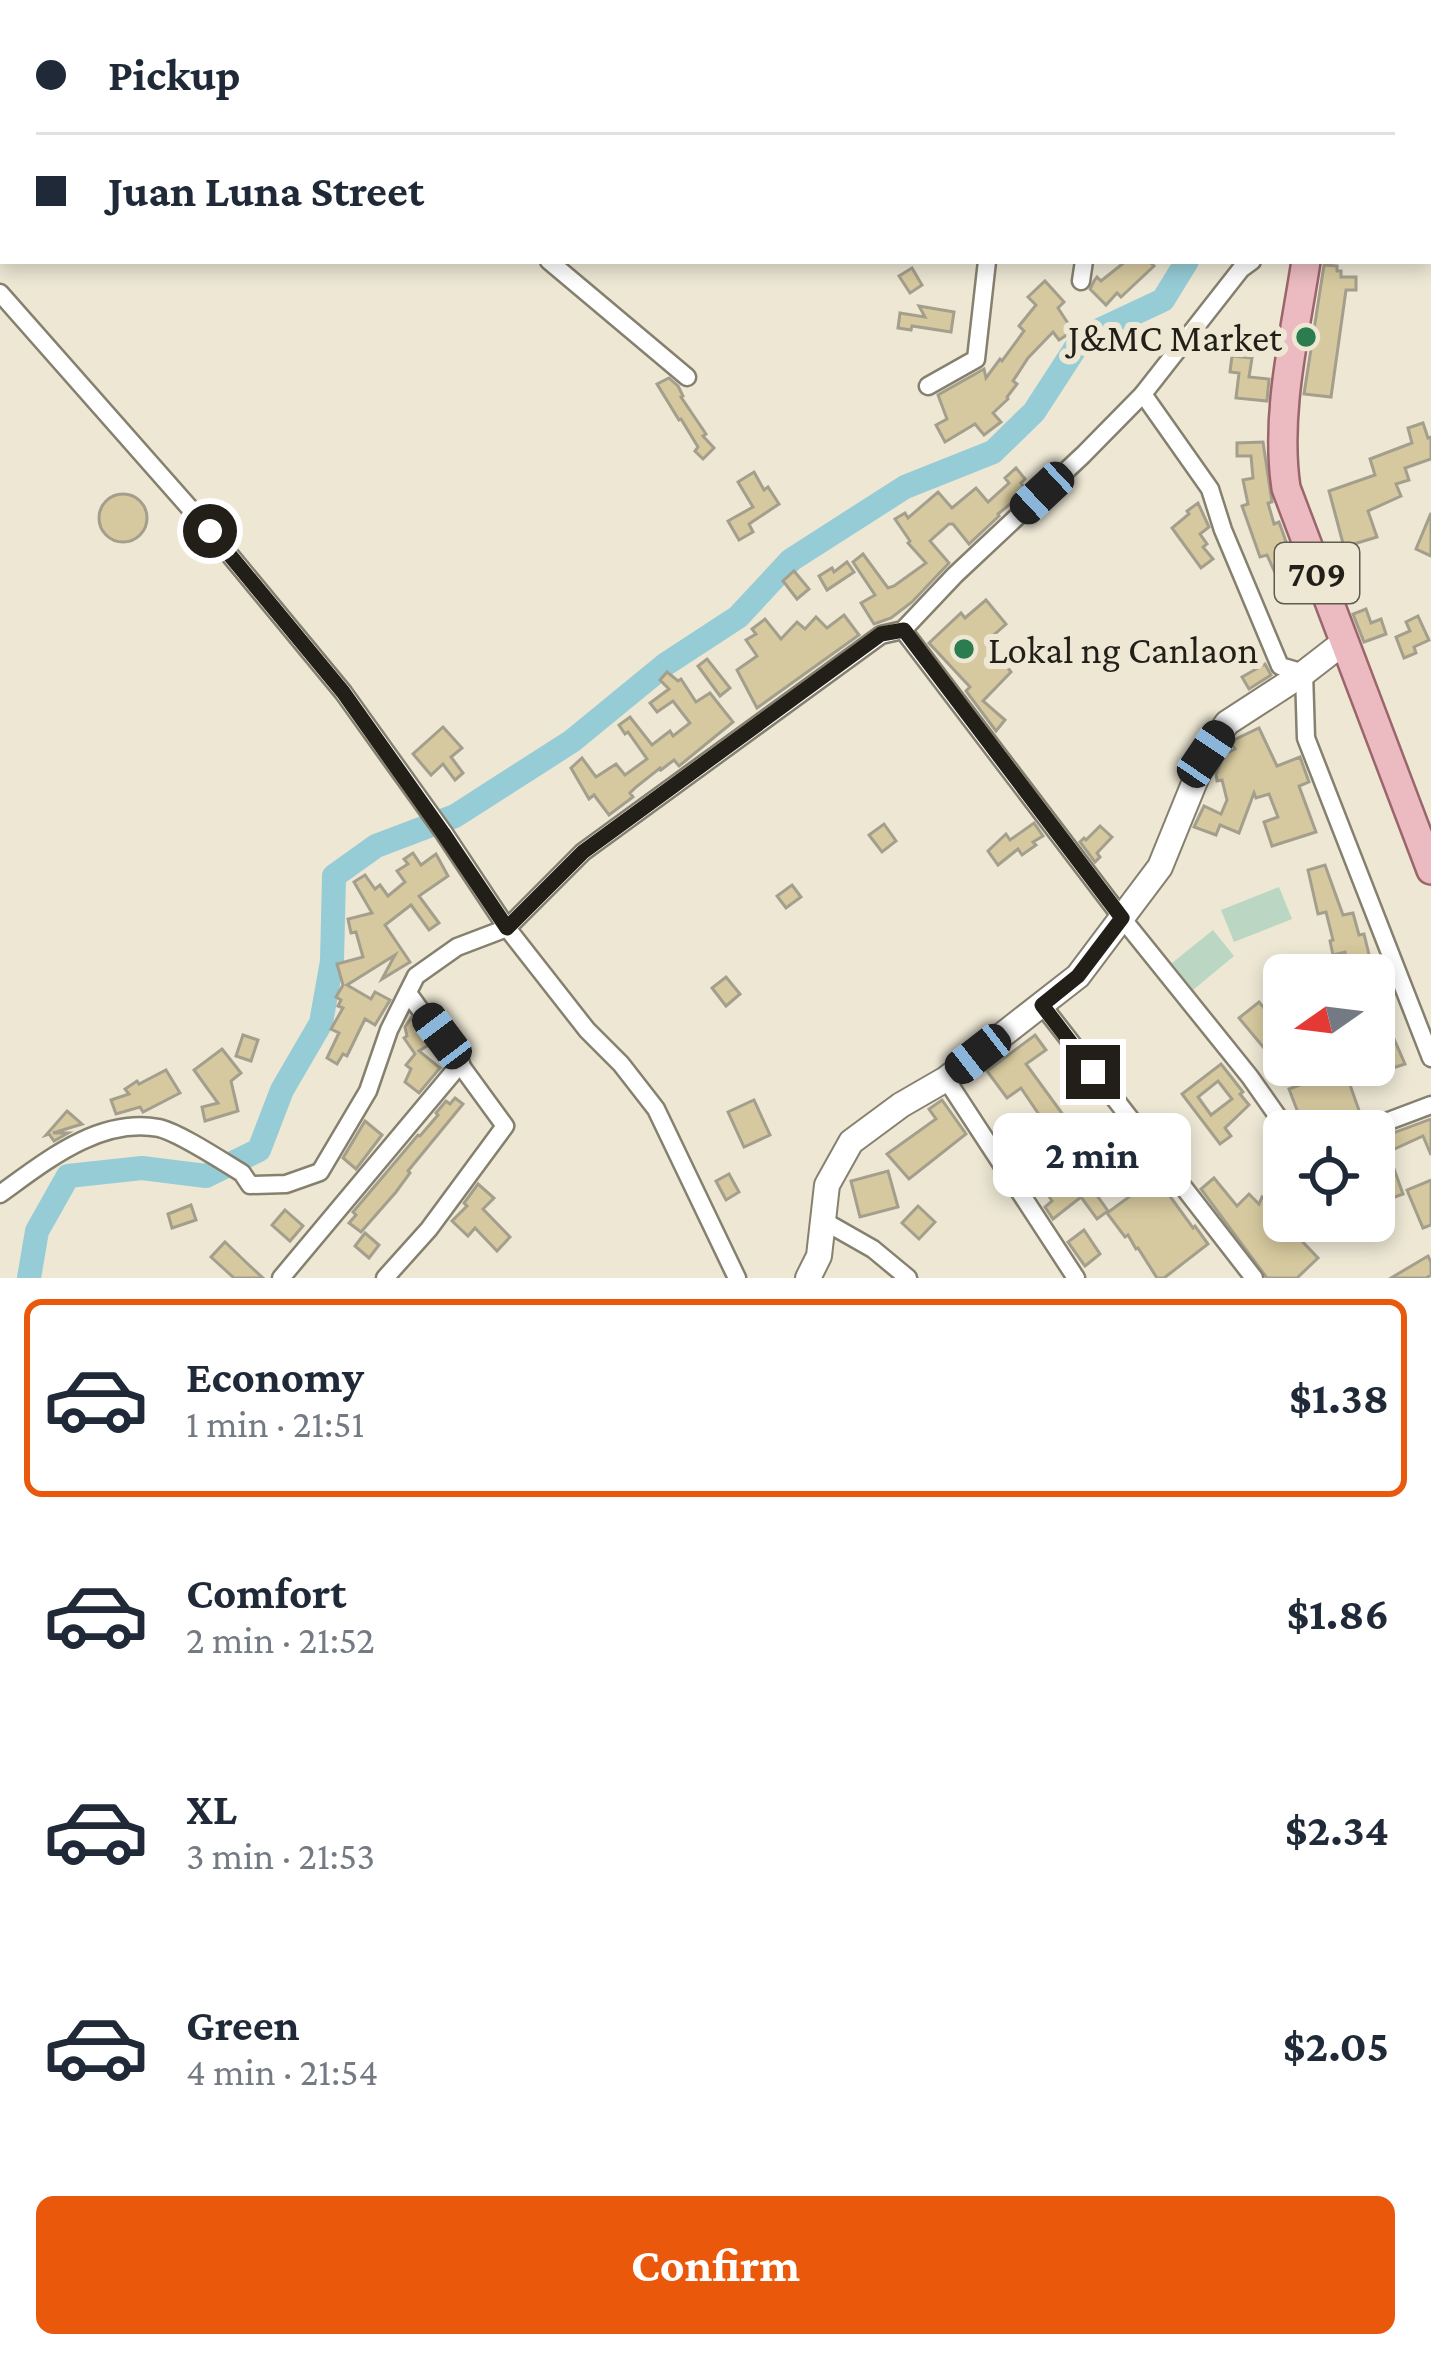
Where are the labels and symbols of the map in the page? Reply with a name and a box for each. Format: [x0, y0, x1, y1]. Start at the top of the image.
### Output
place label: J&MC Market [1065, 316, 1283, 359]
marker: J&MC Market [1293, 324, 1319, 350]
car [1003, 455, 1081, 531]
route start [183, 504, 237, 558]
road number: 709 [1275, 543, 1359, 603]
place label: Lokal ng Canlaon [988, 628, 1258, 672]
marker: Lokal ng Canlaon [951, 636, 977, 662]
car [1171, 714, 1241, 794]
north arrow [1263, 954, 1395, 1086]
car [406, 996, 478, 1076]
car [939, 1018, 1017, 1090]
route end [1066, 1045, 1120, 1099]
callout: 2 min [994, 1114, 1192, 1198]

